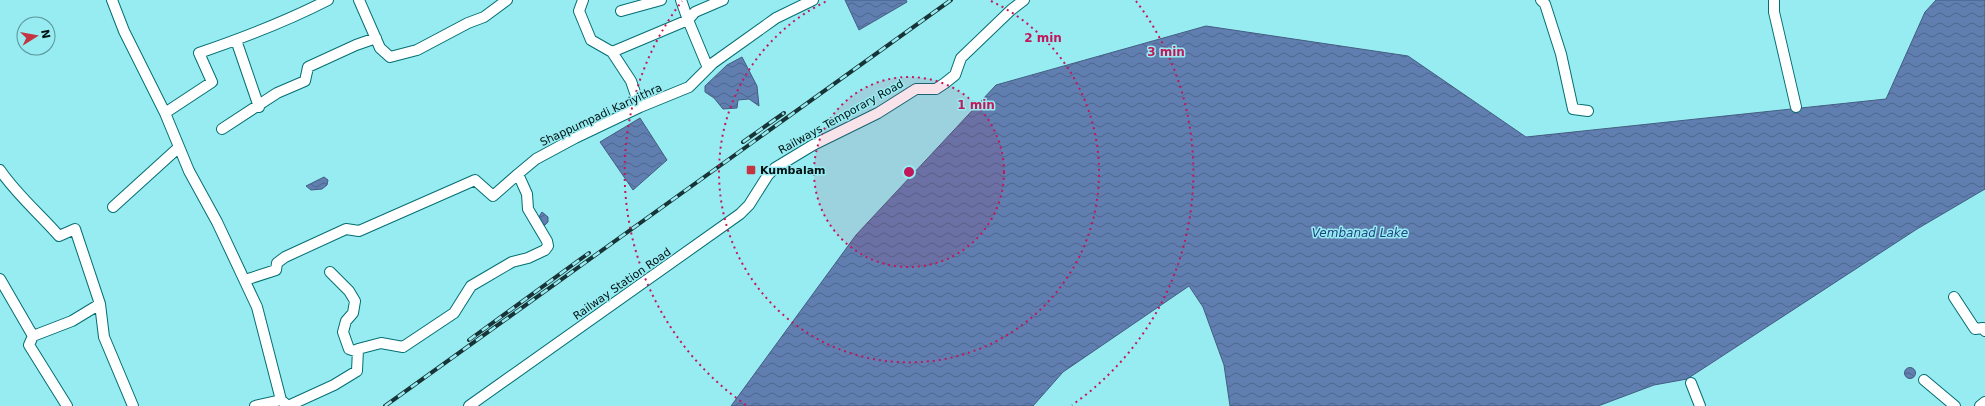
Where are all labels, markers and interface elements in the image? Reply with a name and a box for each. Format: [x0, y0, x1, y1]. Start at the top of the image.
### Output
north arrow [16, 16, 56, 56]
text: N [38, 28, 53, 40]
text: 2 min [1024, 31, 1062, 45]
text: 3 min [1147, 45, 1185, 59]
street label: Railways Temporary Road [776, 77, 906, 157]
street label: Shappumpadi Kariyithra [538, 81, 664, 149]
text: 1 min [957, 98, 995, 112]
marker: Kumbalam [745, 164, 757, 176]
place label: Kumbalam [760, 164, 826, 177]
centre of rings [902, 165, 916, 179]
water label: Vembanad Lake [1312, 226, 1408, 240]
street label: Railway Station Road [571, 245, 673, 323]

